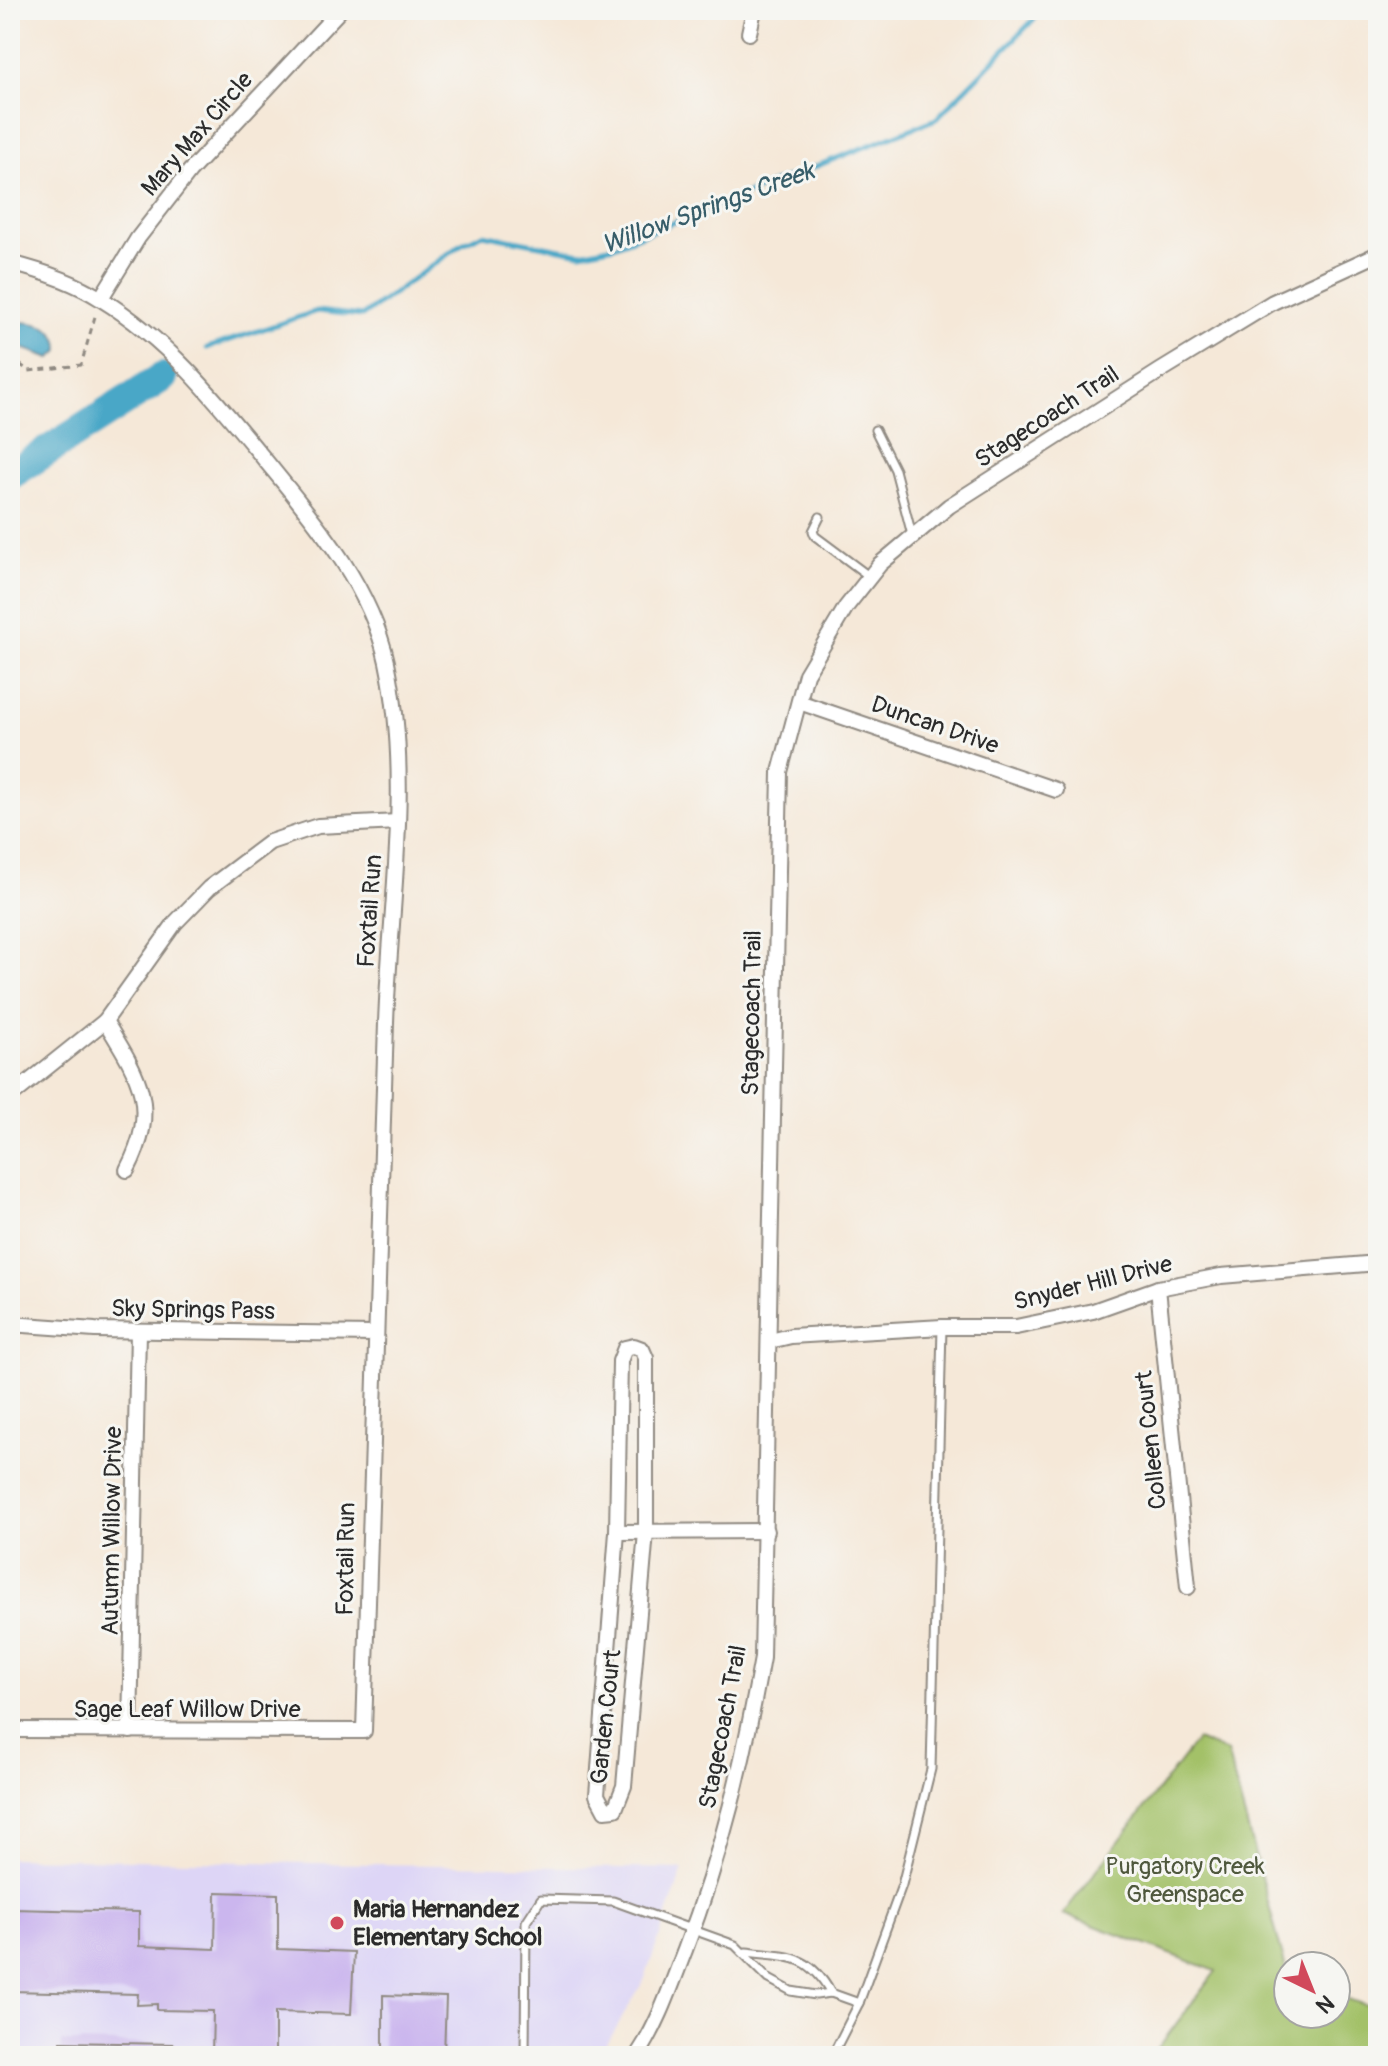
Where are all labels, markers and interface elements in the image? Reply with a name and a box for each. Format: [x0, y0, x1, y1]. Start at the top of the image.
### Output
street label: Mary Max Circle [135, 66, 259, 202]
water label: Willow Springs Creek [598, 154, 821, 261]
street label: Stagecoach Trail [970, 360, 1124, 474]
street label: Duncan Drive [867, 690, 1003, 760]
street label: Foxtail Run [352, 853, 388, 969]
street label: Stagecoach Trail [736, 930, 768, 1096]
street label: Snyder Hill Drive [1011, 1249, 1175, 1317]
street label: Sky Springs Pass [111, 1294, 275, 1326]
street label: Colleen Court [1129, 1369, 1173, 1511]
street label: Autumn Willow Drive [96, 1426, 128, 1636]
street label: Foxtail Run [331, 1502, 361, 1616]
street label: Stagecoach Trail [693, 1643, 753, 1811]
street label: Garden Court [585, 1648, 628, 1786]
street label: Sage Leaf Willow Drive [73, 1695, 301, 1724]
park label: Purgatory Creek Greenspace [1105, 1852, 1265, 1909]
place label: Maria Hernandez Elementary School [353, 1895, 543, 1952]
marker: Maria Hernandez Elementary School [328, 1914, 346, 1932]
north arrow [1272, 1950, 1352, 2030]
text: N [1310, 1989, 1340, 2019]

